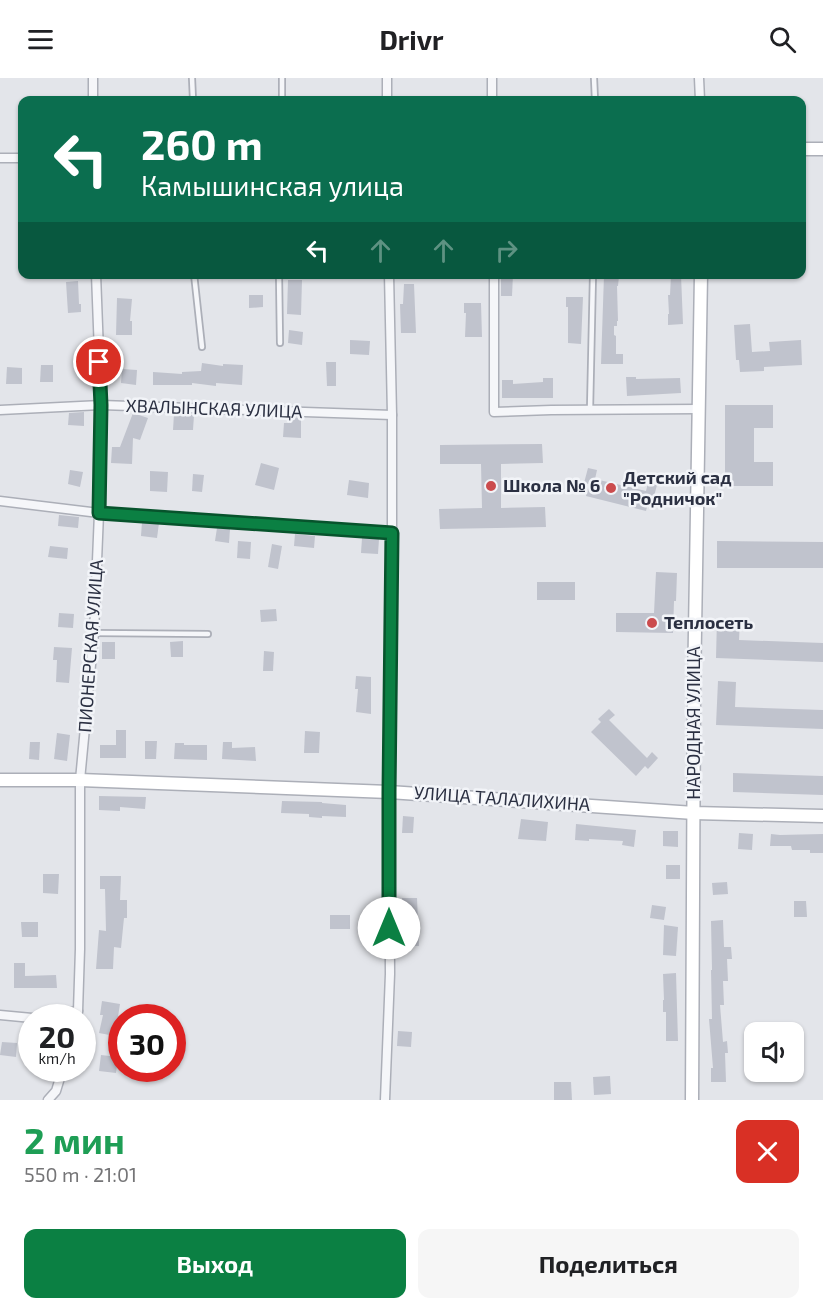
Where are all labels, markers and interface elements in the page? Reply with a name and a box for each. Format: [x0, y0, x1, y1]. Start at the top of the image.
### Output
icon: menu [24, 23, 57, 56]
text: Drivr [379, 23, 444, 55]
icon: search [766, 23, 799, 56]
text: 260 m [141, 118, 263, 168]
icon: left [42, 120, 120, 198]
text: Камышинская улица [141, 169, 404, 201]
icon: left [301, 234, 334, 267]
icon: ahead [364, 234, 397, 267]
icon: ahead [427, 234, 460, 267]
icon: right [490, 234, 523, 267]
pin [73, 336, 124, 387]
icon: arrive [82, 345, 115, 378]
street label: ХВАЛЫНСКАЯ УЛИЦА [125, 394, 304, 422]
place label: Детский сад "Родничок" [623, 466, 732, 509]
place label: Школа № 6 [503, 474, 600, 496]
marker: Школа № 6 [484, 479, 498, 493]
marker: Детский сад "Родничок" [604, 481, 618, 495]
street label: ПИОНЕРСКАЯ УЛИЦА [73, 558, 107, 733]
place label: Теплосеть [664, 611, 754, 633]
marker: Теплосеть [645, 616, 659, 630]
street label: НАРОДНАЯ УЛИЦА [682, 646, 704, 800]
street label: УЛИЦА ТАЛАЛИХИНА [413, 781, 592, 815]
position arrow [357, 896, 421, 960]
speed limit sign: 30 [108, 1004, 186, 1082]
text: 20 [39, 1018, 75, 1054]
map controls [744, 1022, 804, 1082]
button: sound [744, 1022, 804, 1082]
text: km/h [38, 1049, 76, 1067]
text: 2 мин [24, 1118, 125, 1161]
button: close [736, 1120, 799, 1183]
text: 550 m · 21:01 [24, 1162, 137, 1186]
button: Выход [24, 1229, 406, 1298]
button: Поделиться [418, 1229, 799, 1298]

